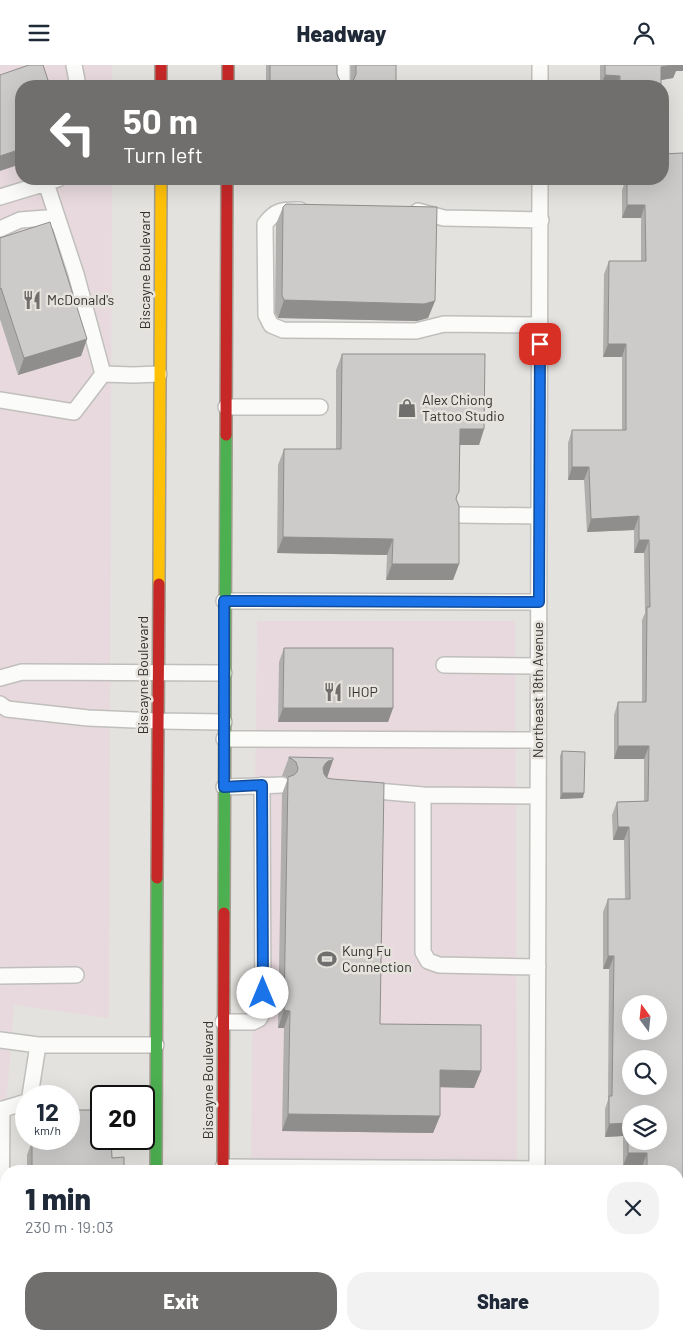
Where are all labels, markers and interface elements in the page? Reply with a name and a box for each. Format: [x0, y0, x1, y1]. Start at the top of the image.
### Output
icon: menu [25, 19, 53, 47]
icon: person [630, 19, 658, 47]
text: Headway [297, 20, 386, 46]
text: 50 m [123, 99, 198, 141]
icon: left [40, 100, 105, 165]
text: Turn left [123, 141, 203, 167]
street label: Biscayne Boulevard [136, 211, 153, 329]
restaurant icon: McDonald's [21, 289, 43, 311]
place label: McDonald's [47, 291, 115, 308]
pin [519, 323, 561, 365]
icon: arrive [526, 330, 554, 358]
place label: Alex Chiong Tattoo Studio [422, 391, 505, 424]
shop icon: Alex Chiong Tattoo Studio [396, 397, 418, 419]
street label: Biscayne Boulevard [134, 616, 151, 734]
street label: Northeast 18th Avenue [529, 622, 546, 758]
restaurant icon: IHOP [322, 681, 344, 703]
place label: IHOP [348, 683, 378, 700]
place label: Kung Fu Connection [342, 942, 412, 975]
sports icon: Kung Fu Connection [316, 948, 338, 970]
position arrow [236, 966, 288, 1018]
north arrow [622, 995, 668, 1040]
map controls [622, 995, 667, 1150]
street label: Biscayne Boulevard [199, 1021, 216, 1139]
button: search [622, 1050, 667, 1095]
speed limit sign: 20 [90, 1085, 155, 1150]
text: 12 [36, 1096, 59, 1126]
button: layers [622, 1105, 667, 1150]
text: km/h [34, 1123, 61, 1137]
text: 1 min [25, 1180, 91, 1216]
button: close [607, 1182, 659, 1234]
text: 230 m · 19:03 [25, 1217, 114, 1236]
button: Exit [25, 1272, 337, 1330]
button: Share [347, 1272, 659, 1330]

